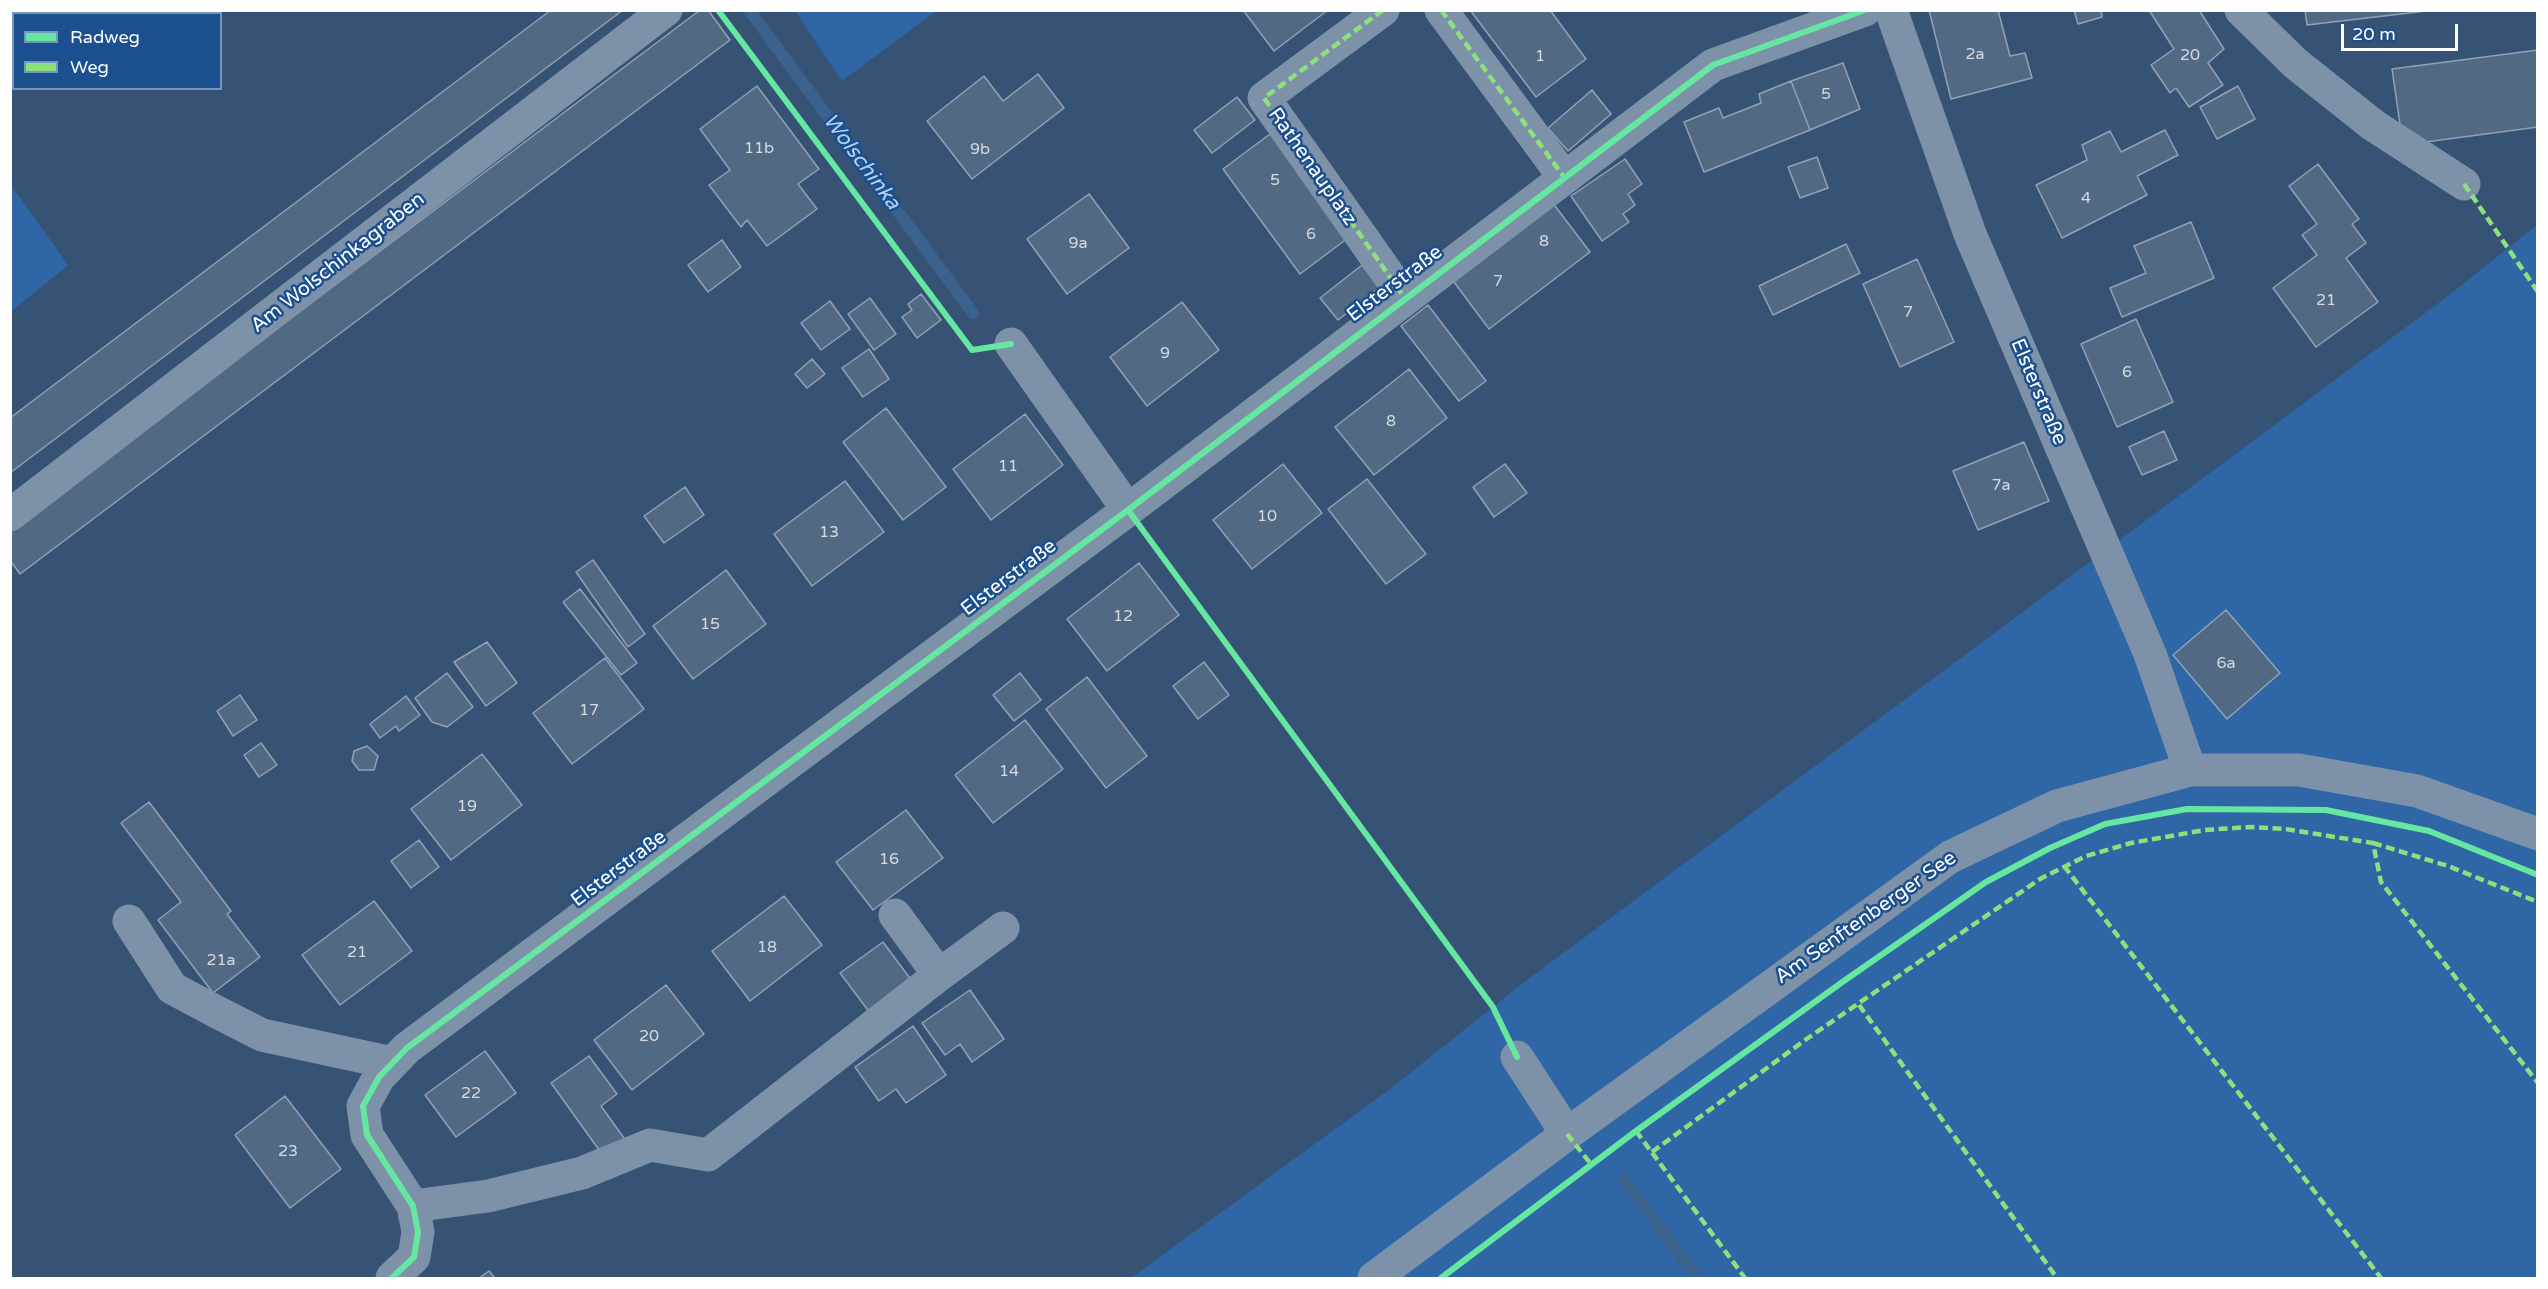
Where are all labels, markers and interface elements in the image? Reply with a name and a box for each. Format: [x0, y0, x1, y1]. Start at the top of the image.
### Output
legend [12, 12, 222, 90]
scale bar [2344, 12, 2461, 50]
text: 20 m [2352, 23, 2396, 45]
text: Radweg [70, 26, 140, 48]
house number: 2a [1965, 45, 1985, 65]
house number: 20 [2180, 46, 2200, 66]
house number: 1 [1535, 47, 1545, 67]
text: Weg [70, 56, 109, 78]
house number: 5 [1821, 85, 1831, 105]
street label: Rathenauplatz [1263, 104, 1361, 230]
water label: Wolschinka [817, 109, 905, 215]
house number: 11b [744, 139, 774, 159]
house number: 9b [970, 140, 990, 160]
house number: 5 [1270, 171, 1280, 191]
street label: Am Wolschinkagraben [246, 188, 430, 338]
house number: 4 [2081, 189, 2091, 209]
house number: 6 [1306, 225, 1316, 245]
house number: 8 [1539, 232, 1549, 252]
house number: 9a [1068, 234, 1088, 254]
street label: Elsterstraße [1343, 240, 1447, 328]
house number: 7 [1493, 272, 1503, 292]
house number: 21 [2316, 291, 2336, 311]
house number: 7 [1903, 303, 1913, 323]
street label: Elsterstraße [2005, 335, 2071, 449]
house number: 9 [1160, 344, 1170, 364]
house number: 6 [2122, 363, 2132, 383]
house number: 8 [1386, 412, 1396, 432]
house number: 11 [998, 457, 1018, 477]
house number: 7a [1991, 476, 2011, 496]
house number: 10 [1257, 507, 1277, 527]
house number: 13 [819, 523, 839, 543]
street label: Elsterstraße [957, 534, 1061, 622]
house number: 12 [1113, 607, 1133, 627]
house number: 15 [700, 615, 720, 635]
house number: 6a [2216, 654, 2236, 674]
house number: 17 [579, 701, 599, 721]
house number: 14 [999, 762, 1019, 782]
house number: 19 [457, 797, 477, 817]
street label: Elsterstraße [567, 825, 671, 913]
street label: Am Senftenberger See [1771, 846, 1961, 990]
house number: 16 [879, 850, 899, 870]
house number: 18 [757, 938, 777, 958]
house number: 21 [347, 943, 367, 963]
house number: 21a [206, 951, 236, 971]
house number: 20 [639, 1027, 659, 1047]
house number: 22 [461, 1084, 481, 1104]
house number: 23 [278, 1142, 298, 1162]

